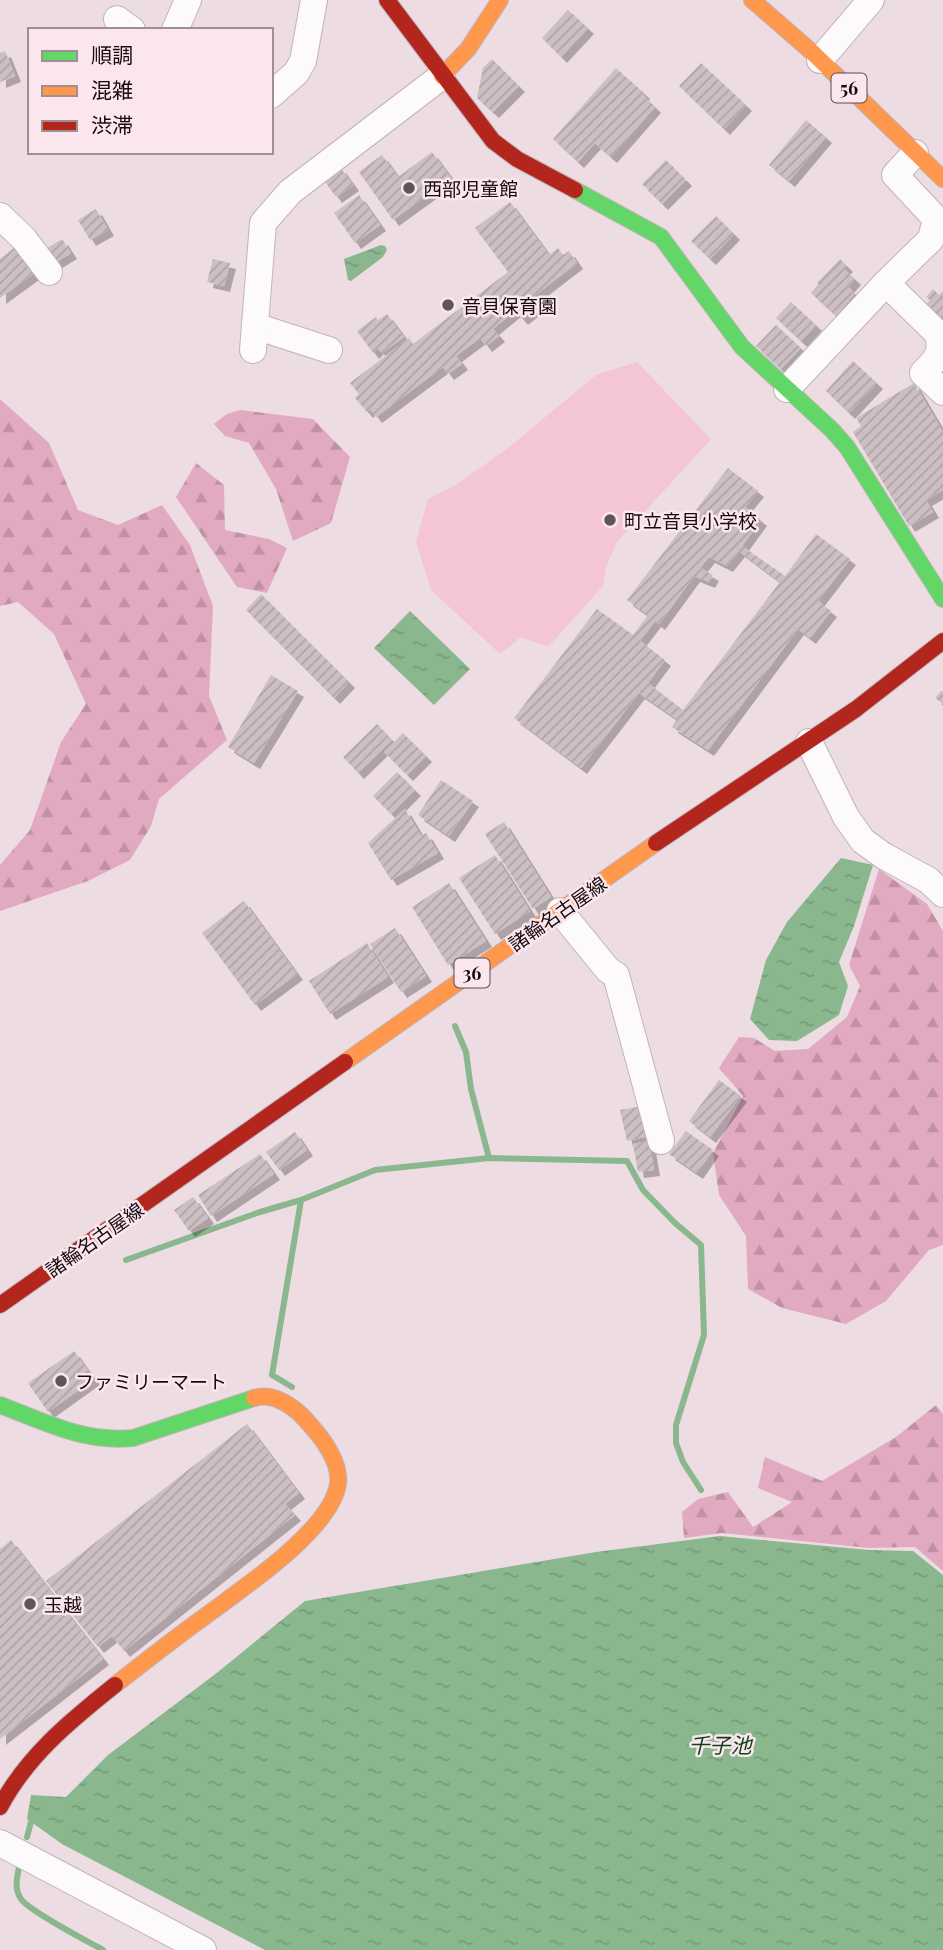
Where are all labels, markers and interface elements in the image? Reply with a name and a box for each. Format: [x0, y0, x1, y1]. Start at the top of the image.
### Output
legend [28, 28, 273, 154]
text: 順調 [91, 40, 133, 68]
road number: 56 [832, 74, 866, 102]
text: 混雑 [91, 75, 133, 103]
text: 渋滞 [91, 110, 133, 138]
place label: 西部児童館 [423, 175, 518, 201]
marker: 西部児童館 [401, 180, 417, 196]
place label: 音貝保育園 [462, 292, 557, 318]
marker: 音貝保育園 [440, 297, 456, 313]
place label: 町立音貝小学校 [624, 507, 757, 533]
marker: 町立音貝小学校 [602, 512, 618, 528]
street label: 諸輪名古屋線 [503, 870, 611, 956]
road number: 36 [454, 958, 490, 988]
street label: 諸輪名古屋線 [40, 1196, 148, 1282]
place label: ファミリーマート [75, 1368, 227, 1394]
marker: ファミリーマート [53, 1373, 69, 1389]
place label: 玉越 [44, 1591, 82, 1617]
marker: 玉越 [22, 1596, 38, 1612]
water label: 千子池 [689, 1730, 753, 1758]

